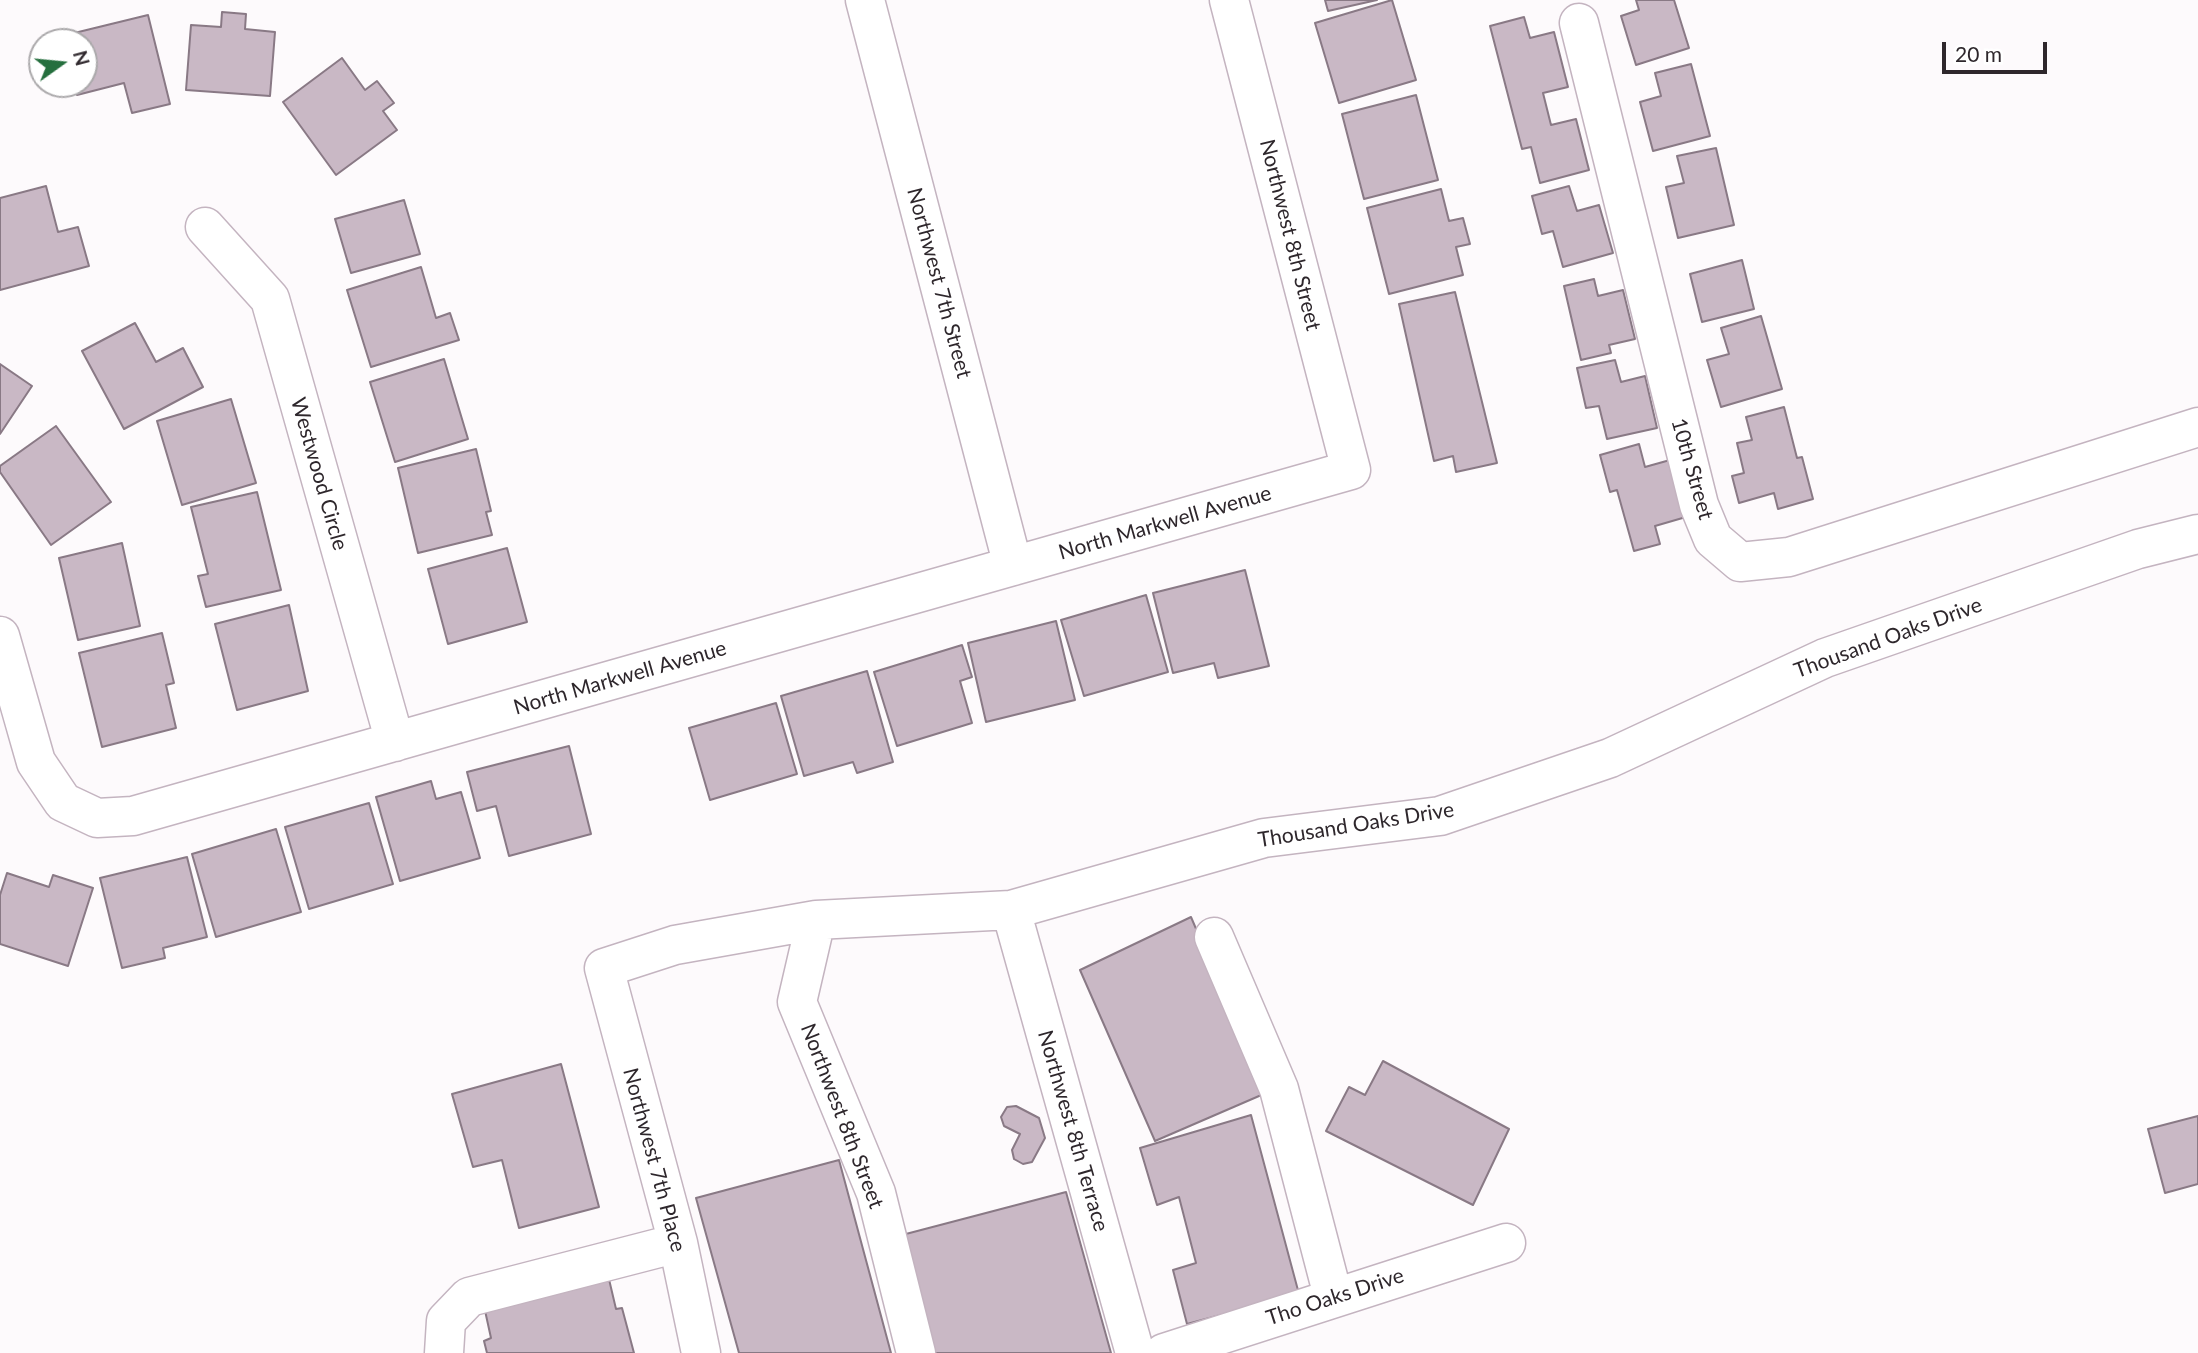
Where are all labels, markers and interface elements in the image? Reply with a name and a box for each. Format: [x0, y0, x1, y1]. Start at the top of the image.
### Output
north arrow [28, 28, 98, 98]
scale bar [1946, 28, 2051, 72]
text: 20 m [1955, 41, 2002, 66]
text: N [69, 48, 95, 68]
street label: Northwest 8th Street [1254, 137, 1326, 333]
street label: Northwest 7th Street [901, 185, 977, 381]
street label: Westwood Circle [285, 395, 353, 553]
street label: 10th Street [1666, 415, 1718, 523]
street label: North Markwell Avenue [1056, 481, 1274, 565]
street label: Thousand Oaks Drive [1791, 592, 1985, 684]
street label: North Markwell Avenue [511, 636, 729, 720]
street label: Thousand Oaks Drive [1256, 797, 1456, 853]
street label: Northwest 8th Street [795, 1020, 889, 1212]
street label: Northwest 8th Terrace [1032, 1028, 1114, 1234]
street label: Northwest 7th Place [617, 1065, 691, 1255]
street label: Tho Oaks Drive [1263, 1263, 1407, 1331]

